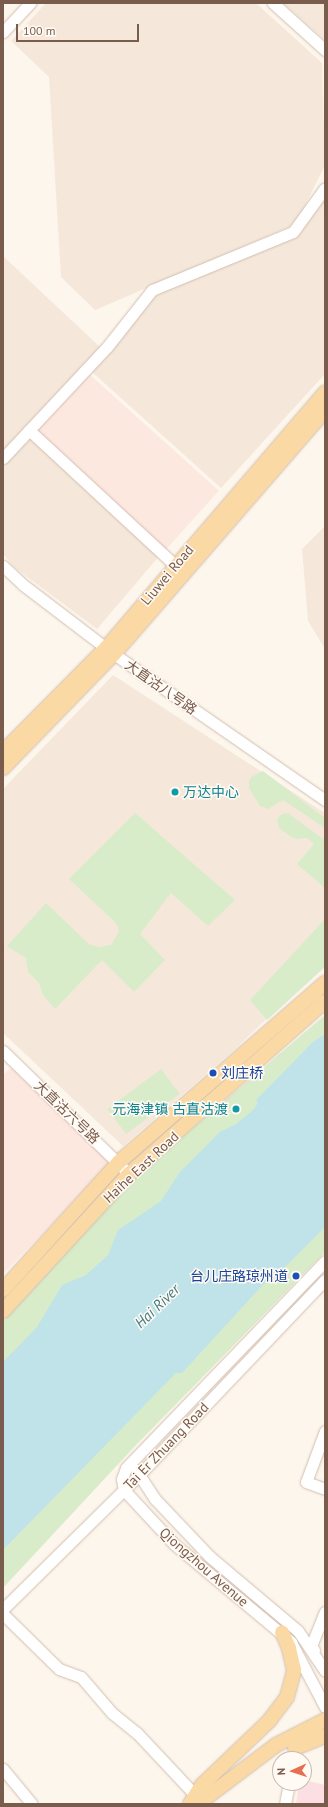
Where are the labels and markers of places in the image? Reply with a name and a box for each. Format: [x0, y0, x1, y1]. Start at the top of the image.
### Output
place label: 万达中心 [183, 784, 239, 800]
marker: 万达中心 [170, 787, 180, 797]
place label: 刘庄桥 [221, 1065, 263, 1081]
marker: 刘庄桥 [208, 1068, 218, 1078]
place label: 元海津镇 古直沽渡 [112, 1101, 228, 1117]
marker: 元海津镇 古直沽渡 [231, 1104, 241, 1114]
place label: 台儿庄路琼州道 [190, 1268, 288, 1284]
marker: 台儿庄路琼州道 [291, 1271, 301, 1281]

